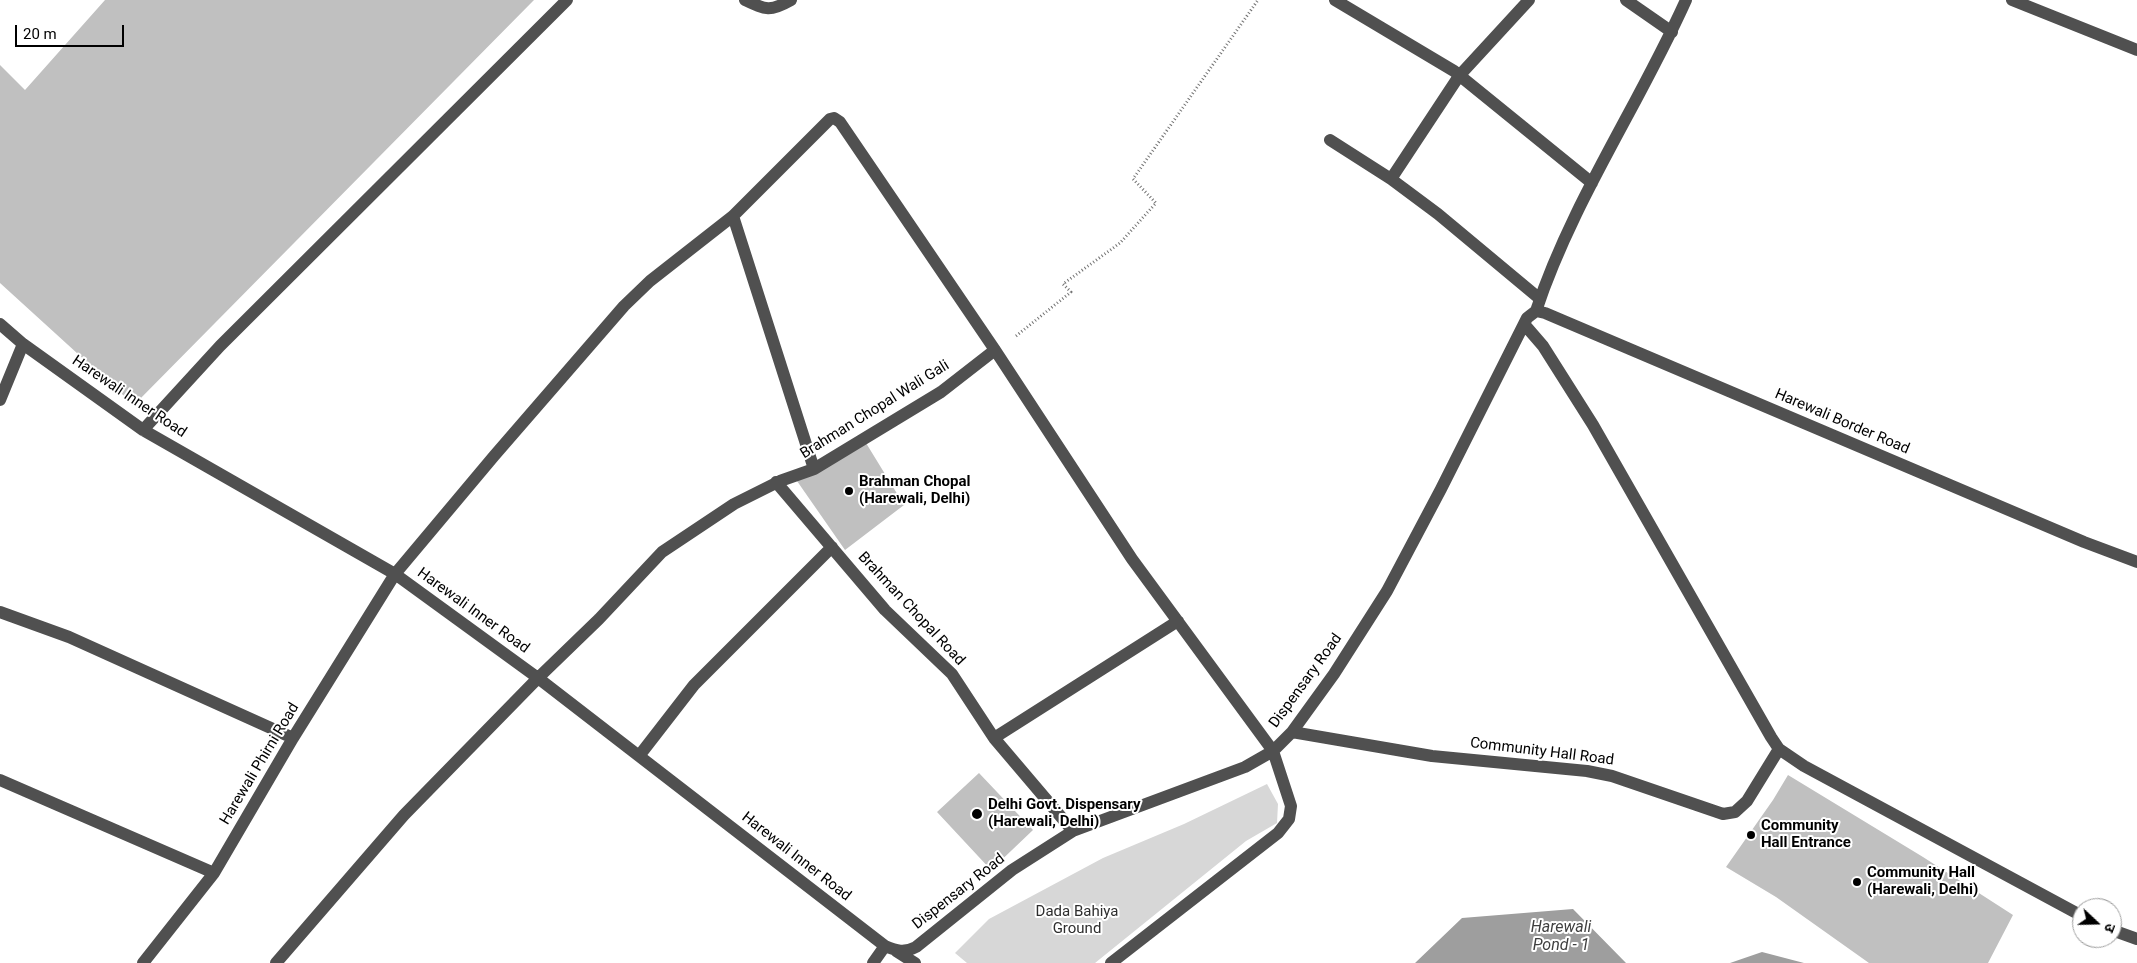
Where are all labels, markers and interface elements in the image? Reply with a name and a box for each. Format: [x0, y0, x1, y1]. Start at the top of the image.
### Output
scale bar [18, 15, 126, 47]
text: 20 m [23, 25, 57, 43]
street label: Harewali Inner Road [68, 352, 190, 442]
street label: Brahman Chopal Wali Gali [797, 357, 953, 463]
street label: Harewali Border Road [1772, 385, 1912, 459]
place label: Brahman Chopal (Harewali, Delhi) [859, 473, 971, 508]
marker: Brahman Chopal (Harewali, Delhi) [843, 485, 855, 497]
street label: Brahman Chopal Road [854, 548, 968, 670]
street label: Harewali Inner Road [413, 564, 533, 658]
street label: Dispensary Road [1266, 630, 1346, 732]
street label: Harewali Phirni Road [217, 700, 303, 828]
street label: Community Hall Road [1469, 734, 1615, 770]
place label: Delhi Govt. Dispensary (Harewali, Delhi) [988, 796, 1141, 831]
marker: Delhi Govt. Dispensary (Harewali, Delhi) [970, 807, 984, 821]
street label: Harewali Inner Road [738, 809, 854, 905]
place label: Community Hall Entrance [1761, 817, 1851, 852]
marker: Community Hall Entrance [1745, 829, 1757, 841]
street label: Dispensary Road [909, 850, 1009, 934]
place label: Community Hall (Harewali, Delhi) [1867, 864, 1978, 899]
marker: Community Hall (Harewali, Delhi) [1851, 876, 1863, 888]
north arrow [2072, 898, 2122, 948]
park label: Dada Bahiya Ground [1036, 903, 1118, 938]
water label: Harewali Pond - 1 [1531, 918, 1591, 956]
text: उ [2101, 921, 2119, 935]

